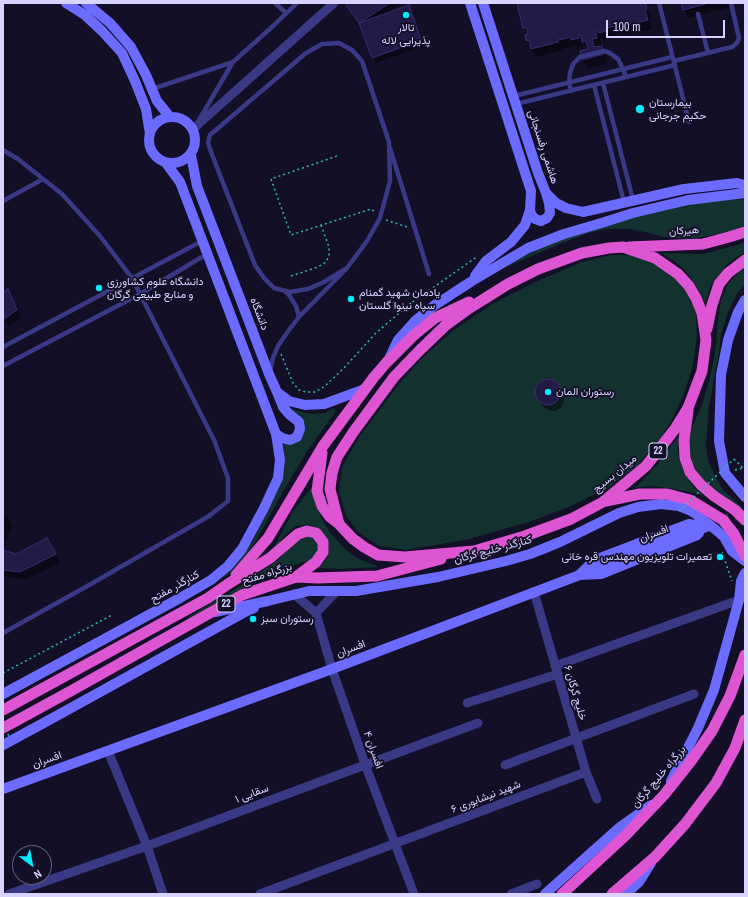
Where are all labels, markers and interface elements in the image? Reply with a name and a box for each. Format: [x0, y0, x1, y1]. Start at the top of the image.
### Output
marker: تالار پذیرایی لاله [401, 10, 411, 20]
scale bar [608, 12, 727, 38]
text: 100 m [613, 19, 640, 35]
place label: تالار پذیرایی لاله [382, 21, 430, 47]
place label: بیمارستان حکیم جرجانی [649, 96, 707, 122]
marker: بیمارستان حکیم جرجانی [634, 103, 646, 115]
street label: هاشمی رفسنجانی [525, 108, 561, 186]
street label: هیرکان [668, 224, 700, 238]
place label: دانشگاه علوم کشاورزی و منابع طبیعی گرگان [107, 275, 204, 301]
marker: دانشگاه علوم کشاورزی و منابع طبیعی گرگان [94, 283, 104, 293]
place label: یادمان شهید گمنام سپاه نینوا گلستان [359, 286, 440, 312]
marker: یادمان شهید گمنام سپاه نینوا گلستان [346, 294, 356, 304]
street label: دانشگاه [247, 296, 271, 332]
place label: رستوران المان [556, 385, 614, 399]
marker: رستوران المان [543, 387, 553, 397]
road number: 22 [649, 443, 667, 459]
street label: میدان بسیج [590, 452, 640, 496]
street label: افسران [637, 522, 671, 546]
street label: کنارگذر خلیج گرگان [453, 533, 533, 567]
place label: تعمیرات تلویزیون مهندس قره خانی [562, 550, 712, 564]
marker: تعمیرات تلویزیون مهندس قره خانی [715, 552, 725, 562]
street label: بزرگراه مفتح [240, 560, 294, 588]
street label: کنارگذر مفتح [148, 568, 202, 606]
road number: 22 [217, 596, 235, 612]
place label: رستوران سبز [261, 612, 314, 626]
marker: رستوران سبز [248, 614, 258, 624]
street label: افسران [334, 637, 368, 661]
street label: خلیج گرگان ۶ [561, 664, 589, 722]
street label: افسران ۴ [360, 729, 386, 771]
street label: بزرگراه خلیج گرگان [629, 743, 689, 811]
street label: افسران [30, 749, 64, 771]
street label: شهید نیشابوری ۶ [449, 778, 523, 816]
street label: سقایی ۱ [233, 782, 271, 806]
north arrow [12, 845, 52, 885]
text: N [31, 867, 44, 882]

